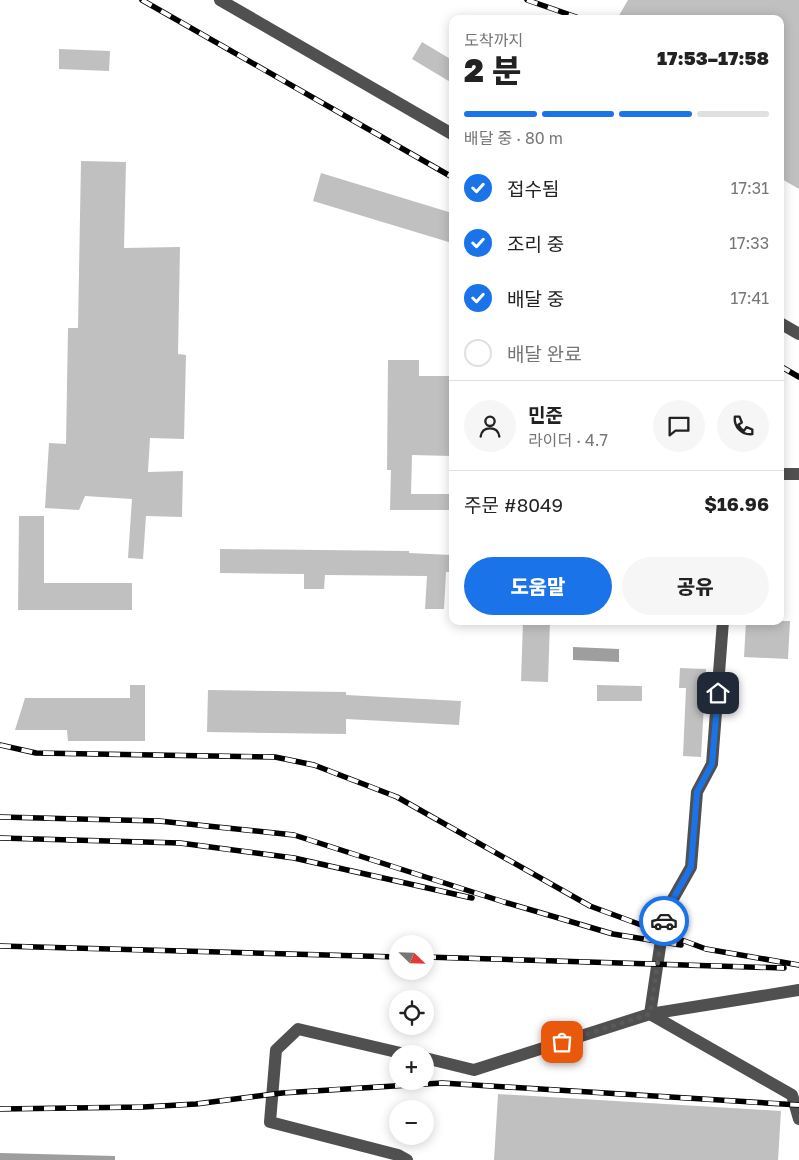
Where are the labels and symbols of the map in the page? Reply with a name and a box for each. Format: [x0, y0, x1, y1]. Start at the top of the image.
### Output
pin [697, 672, 739, 714]
courier [639, 896, 689, 946]
north arrow [389, 935, 434, 980]
pin [541, 1021, 583, 1063]

